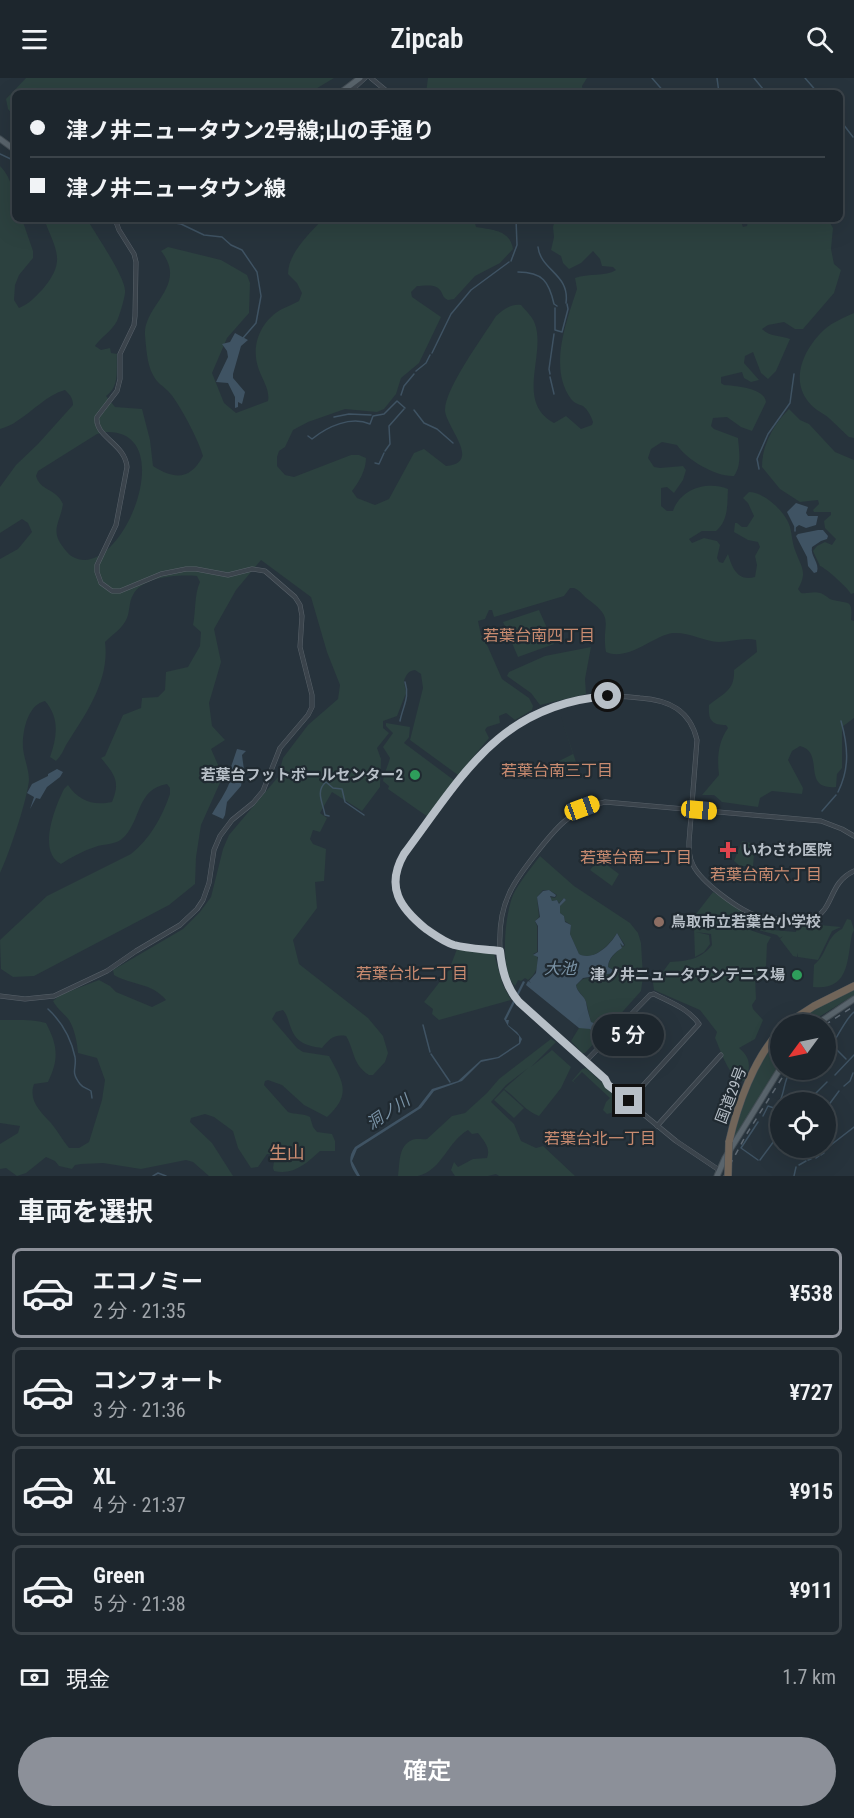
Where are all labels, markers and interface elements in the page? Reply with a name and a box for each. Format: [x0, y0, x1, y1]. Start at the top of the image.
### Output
icon: menu [18, 23, 51, 56]
text: Zipcab [391, 23, 463, 55]
icon: search [803, 23, 836, 56]
text: 津ノ井ニュータウン2号線;山の手通り [66, 118, 435, 143]
text: 津ノ井ニュータウン線 [66, 176, 286, 201]
district label: 若葉台南四丁目 [483, 626, 595, 645]
route start [594, 682, 621, 709]
district label: 若葉台南三丁目 [501, 761, 613, 780]
place label: 若葉台フットボールセンター2 [200, 766, 403, 784]
marker: 若葉台フットボールセンター2 [408, 768, 422, 782]
car [562, 793, 602, 823]
car [680, 799, 718, 821]
marker: いわさわ医院 [719, 841, 737, 859]
place label: いわさわ医院 [742, 841, 832, 859]
district label: 若葉台南二丁目 [580, 848, 692, 867]
district label: 若葉台南六丁目 [710, 865, 822, 884]
place label: 鳥取市立若葉台小学校 [671, 913, 821, 931]
marker: 鳥取市立若葉台小学校 [652, 915, 666, 929]
water label: 大池 [544, 959, 578, 978]
district label: 若葉台北二丁目 [356, 964, 468, 983]
place label: 津ノ井ニュータウンテニス場 [590, 966, 785, 984]
marker: 津ノ井ニュータウンテニス場 [790, 968, 804, 982]
callout: 5 分 [593, 1014, 665, 1056]
north arrow [770, 1014, 836, 1080]
map controls [770, 1014, 836, 1158]
text: 5 分 [611, 1023, 645, 1047]
street label: 国道29号 [712, 1064, 750, 1126]
route end [615, 1087, 642, 1114]
water label: 洞ノ川 [363, 1090, 415, 1133]
button: locate [770, 1092, 836, 1158]
district label: 若葉台北一丁目 [544, 1129, 656, 1148]
district label: 生山 [269, 1142, 305, 1163]
text: 車両を選択 [18, 1196, 153, 1228]
icon: car [21, 1266, 75, 1320]
text: エコノミー [93, 1269, 203, 1294]
text: ¥538 [789, 1281, 833, 1306]
text: 2 分 · 21:35 [93, 1299, 186, 1323]
icon: car [21, 1365, 75, 1419]
text: コンフォート [93, 1368, 224, 1393]
text: ¥727 [789, 1380, 833, 1405]
text: 3 分 · 21:36 [93, 1398, 186, 1422]
icon: car [21, 1464, 75, 1518]
text: XL [93, 1464, 116, 1489]
text: ¥915 [789, 1479, 833, 1504]
text: 4 分 · 21:37 [93, 1493, 186, 1517]
icon: car [21, 1563, 75, 1617]
text: Green [93, 1563, 145, 1588]
text: ¥911 [789, 1578, 833, 1603]
text: 5 分 · 21:38 [93, 1592, 186, 1616]
icon: cash [18, 1661, 51, 1694]
text: 1.7 km [782, 1665, 836, 1689]
text: 現金 [66, 1667, 110, 1692]
button: 確定 [18, 1737, 836, 1806]

